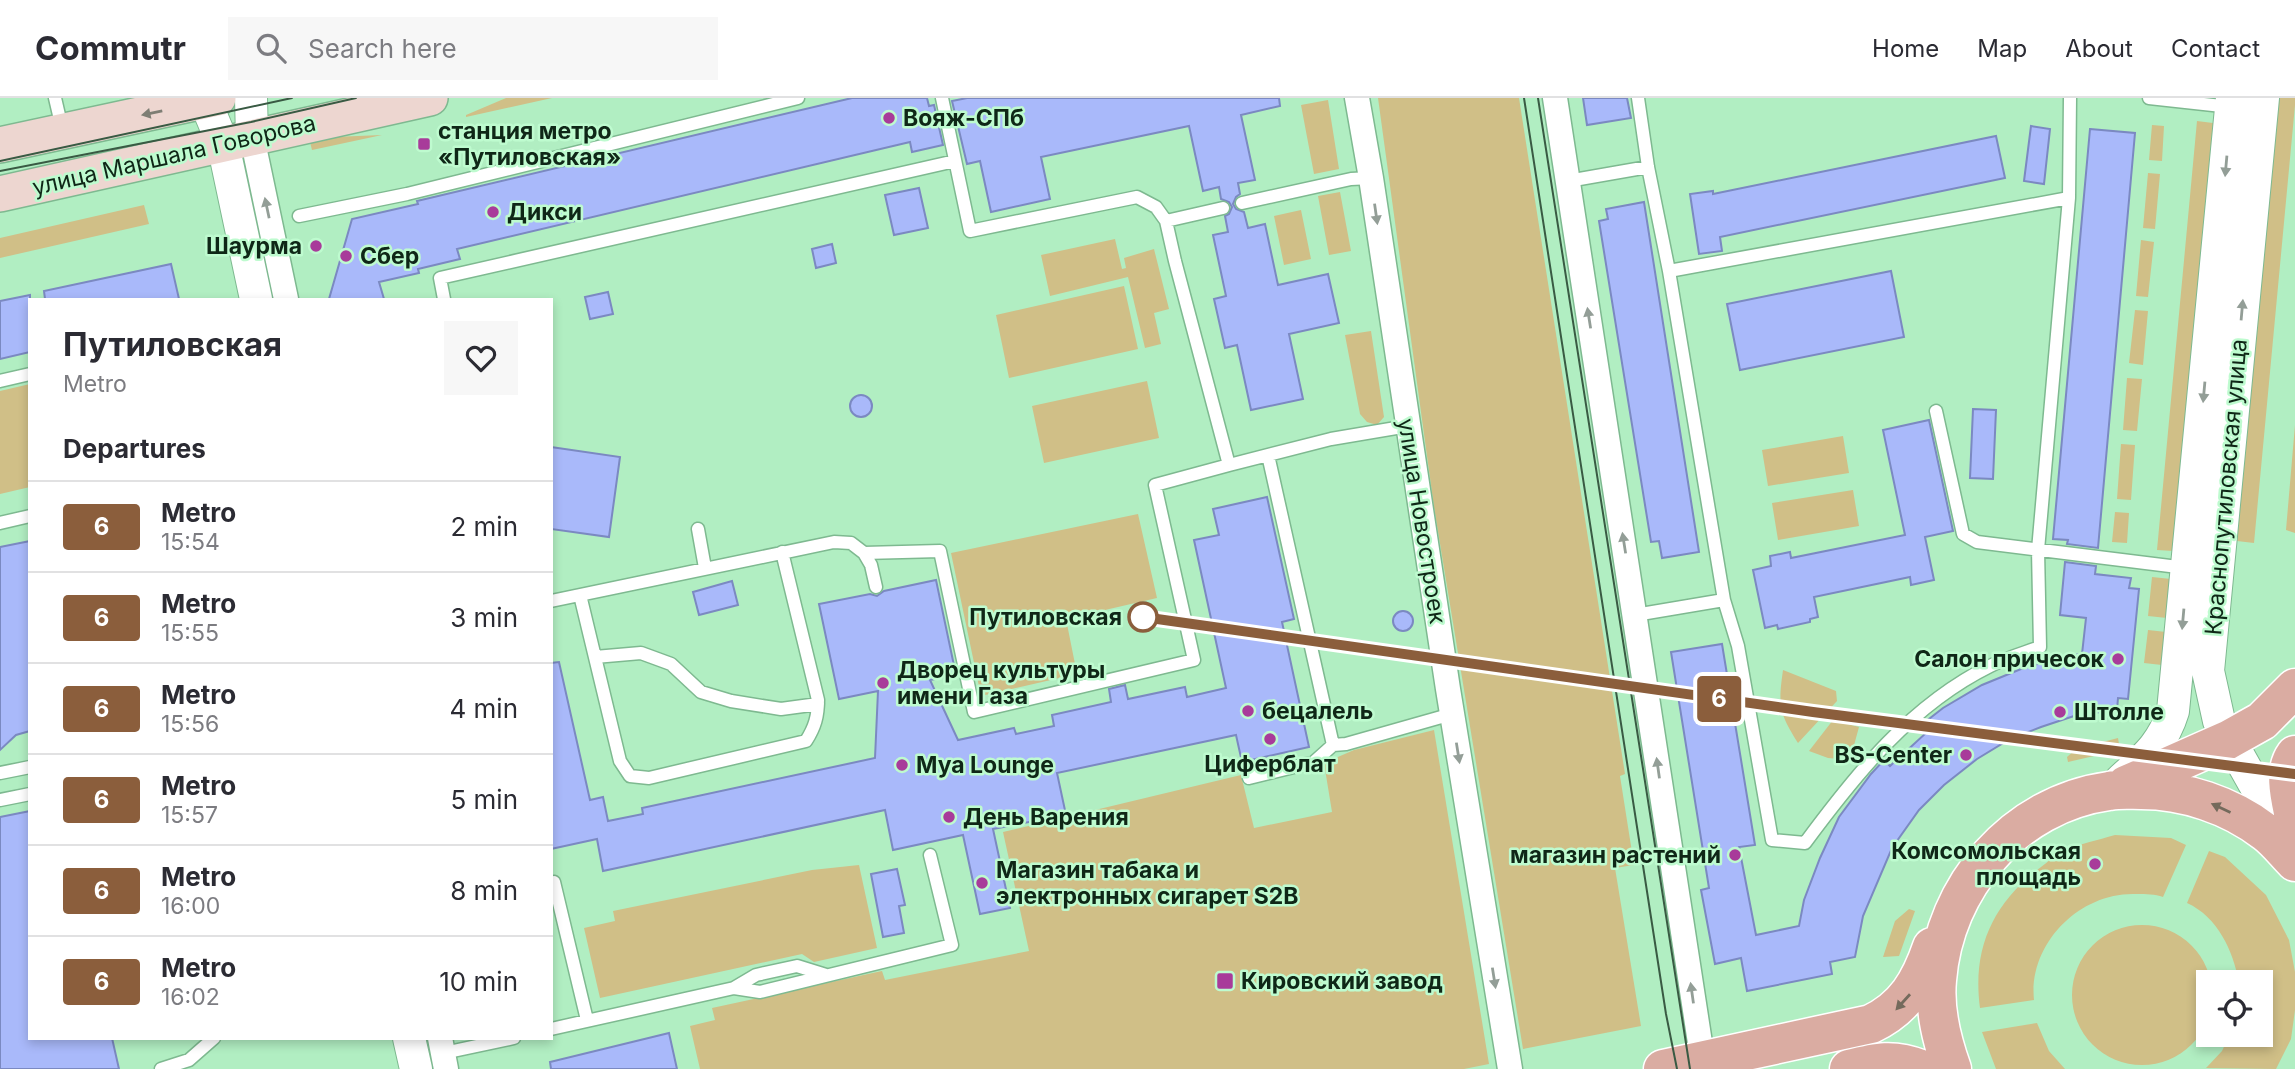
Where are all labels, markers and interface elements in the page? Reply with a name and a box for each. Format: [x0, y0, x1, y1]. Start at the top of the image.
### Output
search box [228, 17, 718, 80]
text: Commutr [35, 28, 186, 68]
icon: search [252, 29, 290, 67]
text: Search here [308, 33, 457, 64]
text: Home [1872, 34, 1939, 63]
text: Map [1977, 34, 2027, 63]
text: About [2065, 34, 2133, 63]
text: Contact [2171, 34, 2260, 63]
place label: Вояж-СПб [903, 104, 1024, 132]
one-way arrow [141, 108, 163, 119]
street label: улица Маршала Говорова [30, 109, 318, 201]
marker: Вояж-СПб [881, 110, 897, 126]
place label: станция метро «Путиловская» [438, 117, 621, 171]
marker: станция метро «Путиловская» [416, 136, 432, 152]
one-way arrow [2220, 155, 2231, 177]
one-way arrow [261, 197, 272, 219]
place label: Дикси [507, 198, 582, 226]
one-way arrow [1371, 203, 1382, 225]
marker: Дикси [485, 204, 501, 220]
place label: Шаурма [206, 232, 302, 260]
marker: Шаурма [308, 238, 324, 254]
place label: Сбер [360, 242, 419, 270]
marker: Сбер [338, 248, 354, 264]
one-way arrow [2237, 298, 2248, 320]
one-way arrow [1583, 307, 1594, 329]
button: heart [444, 321, 518, 395]
text: Путиловская [63, 324, 282, 364]
street label: Краснопутиловская улица [2199, 338, 2253, 636]
text: Metro [63, 370, 127, 398]
one-way arrow [2198, 382, 2209, 404]
street label: улица Новостроек [1392, 416, 1452, 626]
text: Departures [63, 433, 206, 464]
text: Metro [161, 497, 236, 528]
text: 2 min [450, 511, 518, 542]
text: 6 [94, 512, 109, 541]
text: 15:54 [161, 528, 220, 556]
one-way arrow [1618, 532, 1629, 554]
text: Metro [161, 588, 236, 619]
text: 3 min [450, 602, 518, 633]
marker: Путиловская [1128, 602, 1158, 632]
text: 6 [94, 603, 109, 632]
place label: Путиловская [969, 603, 1122, 631]
one-way arrow [2177, 608, 2188, 630]
text: 15:55 [161, 619, 219, 647]
place label: Салон причесок [1914, 645, 2105, 673]
marker: Салон причесок [2110, 651, 2126, 667]
place label: Дворец культуры имени Газа [897, 656, 1105, 710]
marker: Дворец культуры имени Газа [875, 675, 891, 691]
line badge: 6 [1696, 676, 1742, 722]
text: Metro [161, 679, 236, 710]
text: 6 [1711, 684, 1727, 713]
text: 4 min [449, 693, 518, 724]
text: 6 [94, 694, 109, 723]
place label: бецалель [1262, 697, 1373, 725]
place label: Штолле [2074, 698, 2164, 726]
marker: бецалель [1240, 703, 1256, 719]
marker: Штолле [2052, 704, 2068, 720]
text: 15:56 [161, 710, 219, 738]
marker: Циферблат [1262, 731, 1278, 747]
place label: BS-Сеntеr [1834, 741, 1952, 769]
one-way arrow [1453, 742, 1464, 764]
marker: BS-Сеntеr [1958, 747, 1974, 763]
place label: Циферблат [1204, 750, 1336, 778]
place label: Mya Lounge [916, 751, 1054, 779]
marker: Mya Lounge [894, 757, 910, 773]
one-way arrow [1652, 757, 1663, 779]
text: Metro [161, 770, 236, 801]
text: 5 min [450, 784, 518, 815]
text: 6 [94, 785, 109, 814]
text: 15:57 [161, 801, 218, 829]
one-way arrow [2211, 802, 2231, 813]
place label: День Варения [963, 803, 1129, 831]
marker: День Варения [941, 809, 957, 825]
place label: Комсомольская площадь [1891, 837, 2081, 891]
place label: магазин растений [1510, 841, 1721, 869]
marker: магазин растений [1727, 847, 1743, 863]
place label: Магазин табака и электронных сигарет S2B [996, 856, 1298, 910]
marker: Комсомольская площадь [2087, 856, 2103, 872]
text: Metro [161, 861, 236, 892]
text: 8 min [450, 875, 518, 906]
marker: Магазин табака и электронных сигарет S2B [974, 875, 990, 891]
text: 6 [94, 876, 109, 905]
text: 16:00 [161, 892, 220, 920]
text: Metro [161, 952, 236, 983]
text: 10 min [439, 966, 518, 997]
text: 6 [94, 967, 109, 996]
place label: Кировский завод [1241, 967, 1443, 995]
one-way arrow [1489, 967, 1500, 989]
map controls [2196, 970, 2273, 1047]
button: locate [2196, 970, 2273, 1047]
marker: Кировский завод [1215, 971, 1235, 991]
one-way arrow [1686, 982, 1697, 1004]
text: 16:02 [161, 983, 220, 1011]
one-way arrow [1895, 993, 1911, 1011]

